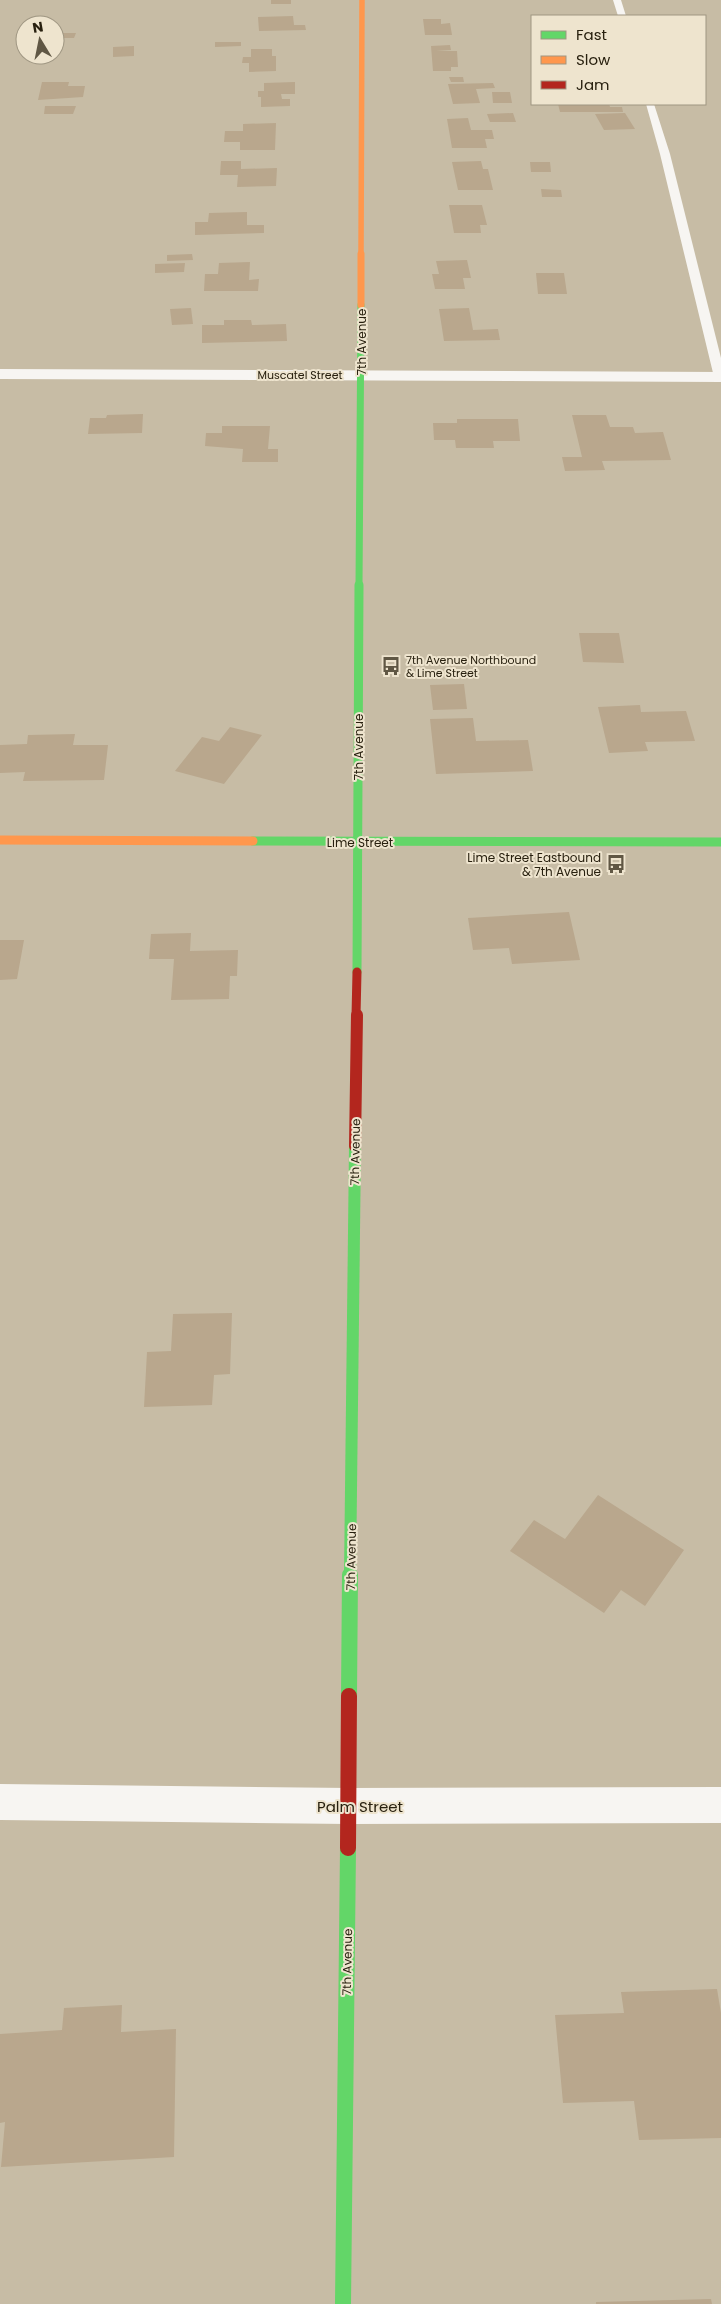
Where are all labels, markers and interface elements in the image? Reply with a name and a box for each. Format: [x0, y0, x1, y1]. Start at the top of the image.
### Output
north arrow [15, 15, 65, 65]
legend [531, 15, 706, 105]
text: N [31, 16, 45, 38]
text: Fast [576, 24, 607, 45]
text: Slow [576, 49, 611, 70]
text: Jam [576, 74, 610, 95]
street label: 7th Avenue [353, 309, 370, 375]
street label: Muscatel Street [257, 367, 343, 383]
place label: 7th Avenue Northbound & Lime Street [406, 652, 536, 681]
bus stop icon: 7th Avenue Northbound & Lime Street [380, 655, 402, 677]
street label: 7th Avenue [350, 714, 367, 780]
street label: Lime Street [327, 834, 393, 851]
place label: Lime Street Eastbound & 7th Avenue [467, 849, 601, 880]
bus stop icon: Lime Street Eastbound & 7th Avenue [605, 853, 627, 875]
street label: 7th Avenue [346, 1118, 364, 1186]
street label: 7th Avenue [342, 1523, 360, 1591]
street label: Palm Street [317, 1796, 403, 1817]
street label: 7th Avenue [338, 1928, 356, 1996]

